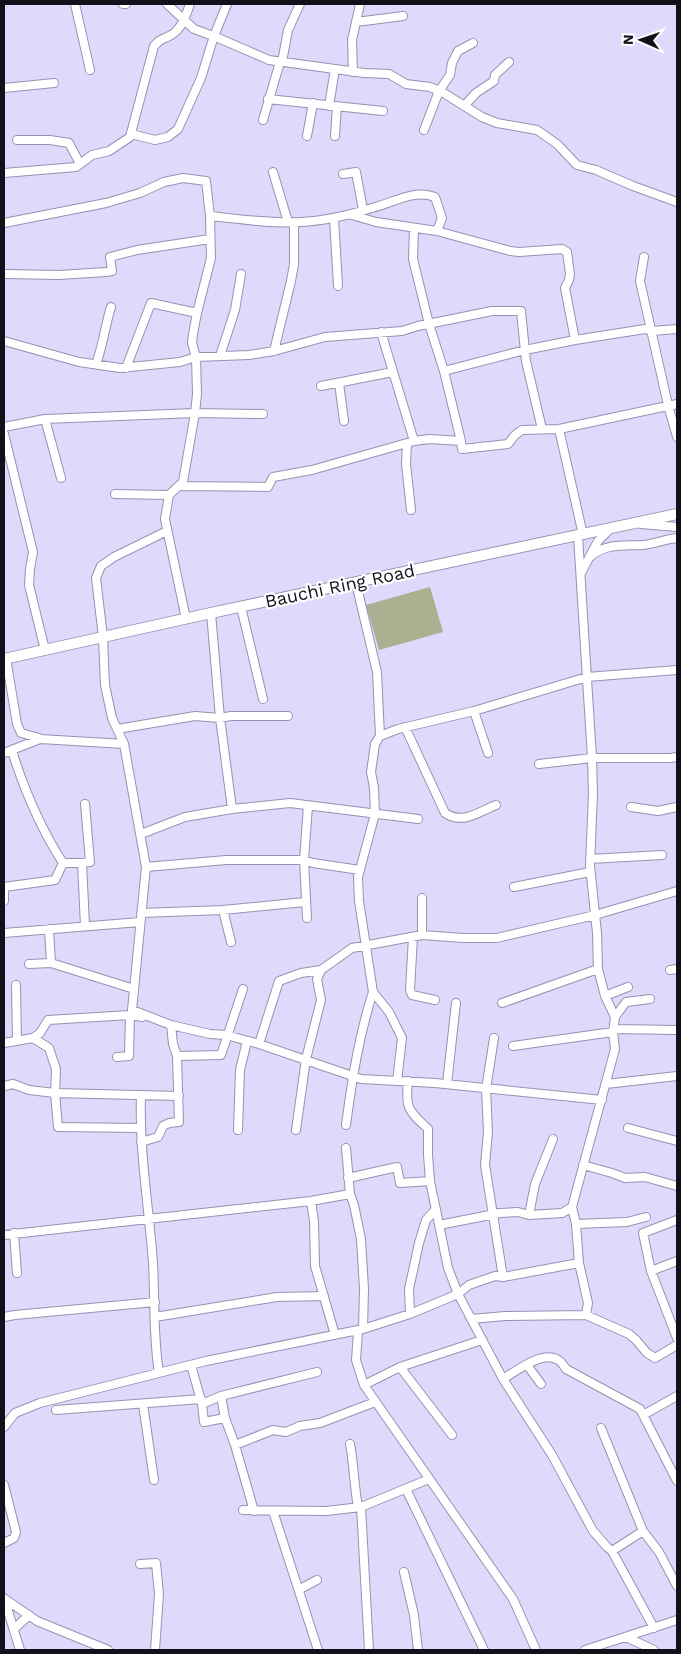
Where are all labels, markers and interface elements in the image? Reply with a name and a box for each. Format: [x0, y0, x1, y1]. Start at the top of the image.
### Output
north arrow [616, 15, 666, 65]
text: N [620, 34, 636, 45]
street label: Bauchi Ring Road [263, 559, 417, 612]

